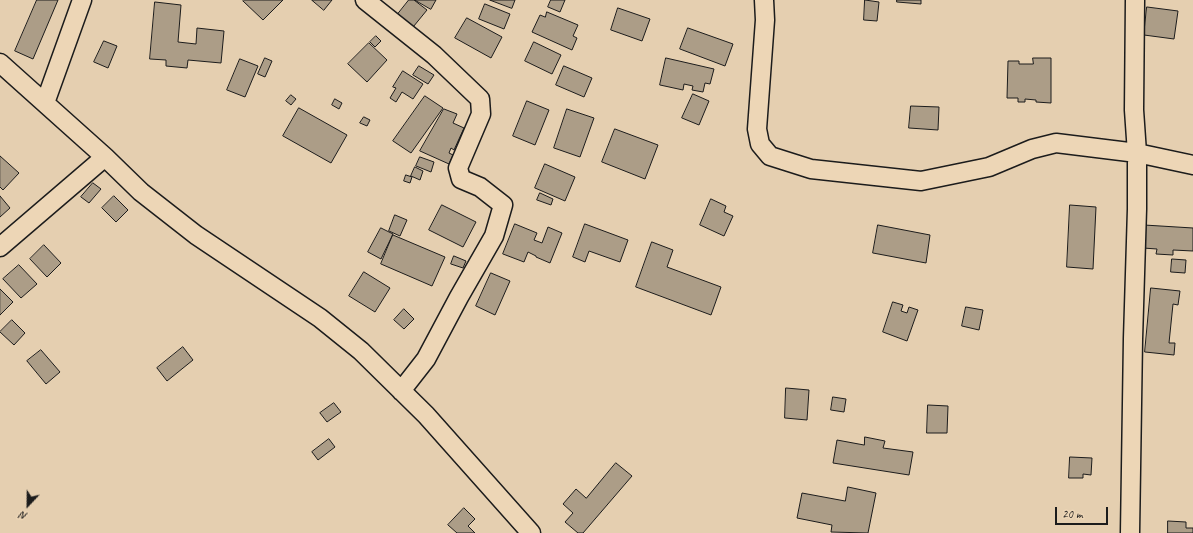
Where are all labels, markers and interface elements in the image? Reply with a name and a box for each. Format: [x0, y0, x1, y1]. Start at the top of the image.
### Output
north arrow [8, 485, 48, 525]
scale bar [1057, 499, 1110, 525]
text: 20 m [1062, 506, 1082, 522]
text: N [18, 508, 29, 524]

